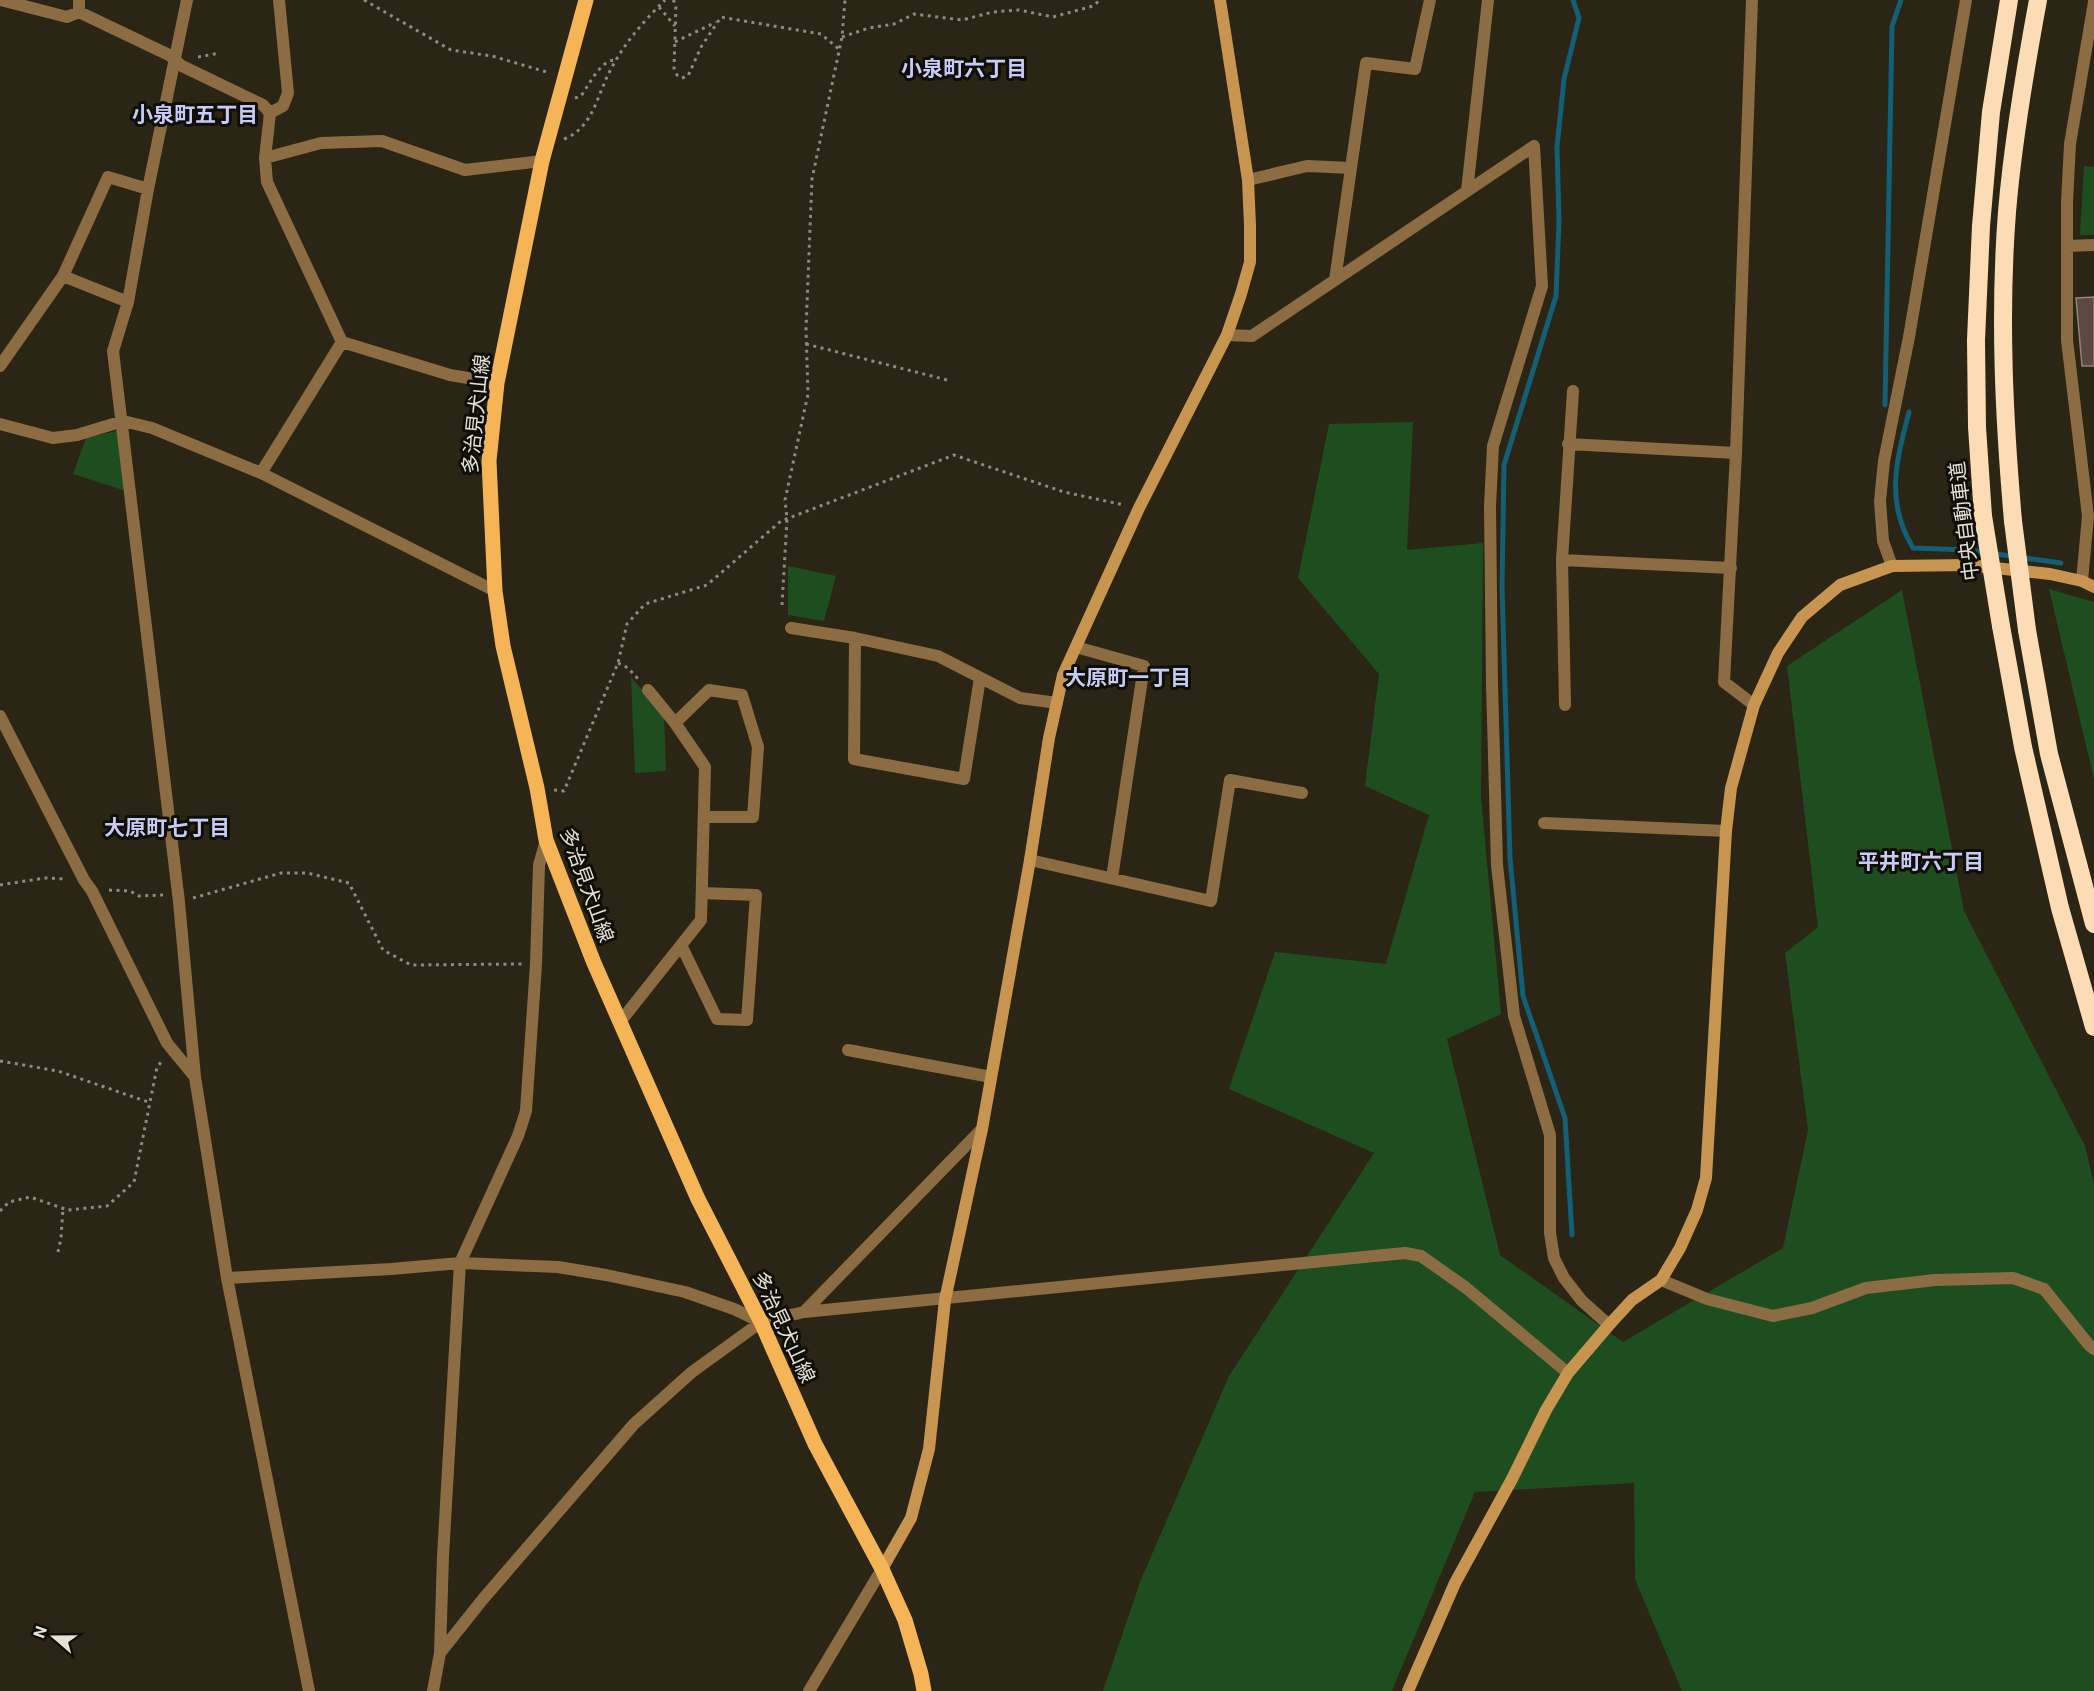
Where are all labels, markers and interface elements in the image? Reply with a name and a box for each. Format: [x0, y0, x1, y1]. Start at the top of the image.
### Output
district label: 小泉町六丁目 [901, 57, 1027, 81]
district label: 小泉町五丁目 [132, 103, 258, 127]
street label: 多治見犬山線 [458, 353, 494, 475]
street label: 中央自動車道 [1945, 460, 1983, 582]
district label: 大原町一丁目 [1065, 666, 1191, 690]
district label: 大原町七丁目 [104, 816, 230, 840]
street label: 多治見犬山線 [555, 825, 619, 945]
district label: 平井町六丁目 [1858, 850, 1984, 874]
street label: 多治見犬山線 [748, 1268, 820, 1386]
north arrow [24, 1607, 84, 1667]
text: N [30, 1623, 51, 1641]

